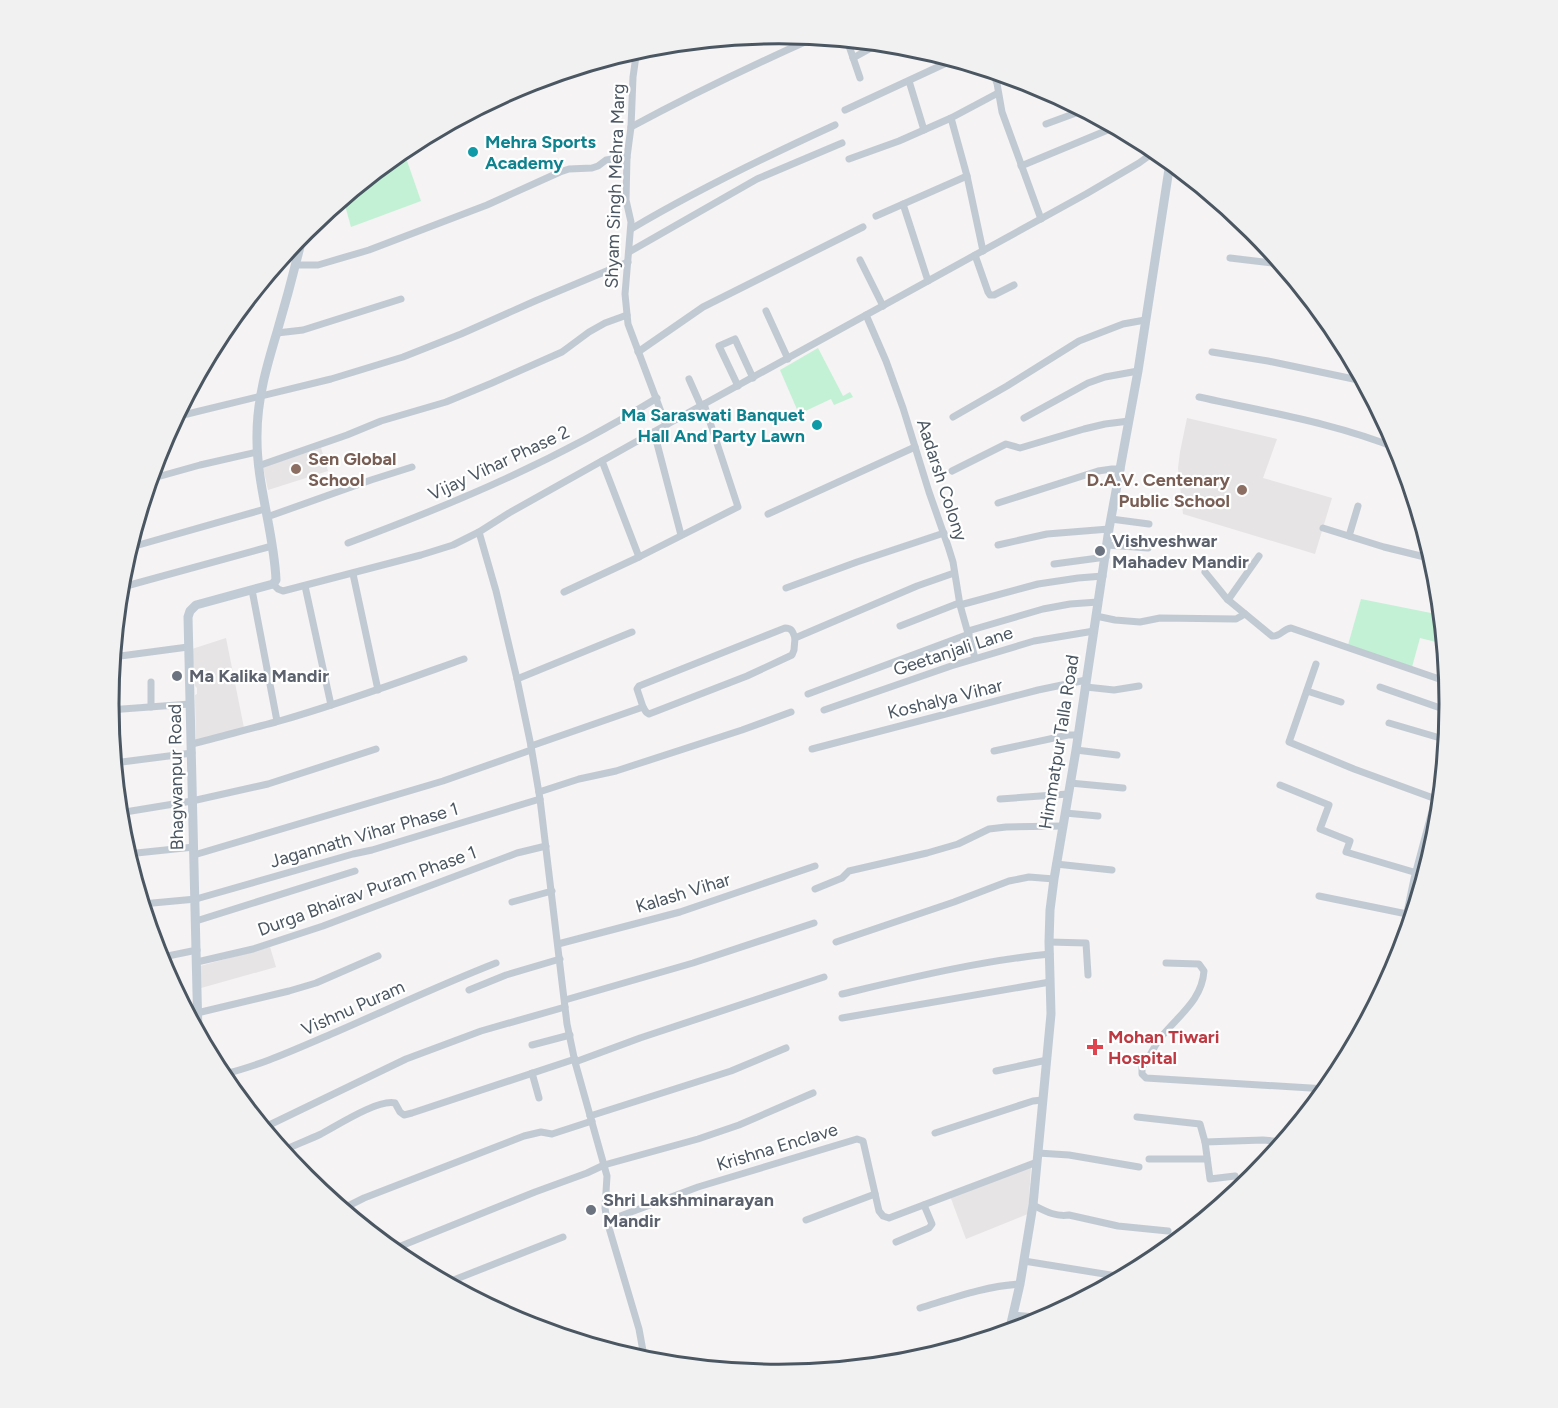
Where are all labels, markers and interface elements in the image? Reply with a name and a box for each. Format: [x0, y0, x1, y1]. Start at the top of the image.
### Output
street label: Shyam Singh Mehra Marg [600, 83, 630, 289]
place label: Mehra Sports Academy [485, 131, 597, 174]
marker: Mehra Sports Academy [466, 145, 480, 159]
place label: Ma Saraswati Banquet Hall And Party Lawn [621, 404, 805, 447]
street label: Aadarsh Colony [912, 416, 972, 544]
marker: Ma Saraswati Banquet Hall And Party Lawn [810, 418, 824, 432]
street label: Vijay Vihar Phase 2 [425, 421, 573, 505]
place label: Sen Global School [308, 448, 396, 491]
marker: Sen Global School [289, 462, 303, 476]
place label: D.A.V. Centenary Public School [1087, 469, 1231, 512]
marker: D.A.V. Centenary Public School [1235, 483, 1249, 497]
place label: Vishveshwar Mahadev Mandir [1112, 530, 1249, 573]
marker: Vishveshwar Mahadev Mandir [1093, 544, 1107, 558]
street label: Geetanjali Lane [890, 621, 1016, 681]
street label: Himmatpur Talla Road [1034, 653, 1084, 831]
place label: Ma Kalika Mandir [189, 665, 329, 687]
marker: Ma Kalika Mandir [170, 669, 184, 683]
street label: Koshalya Vihar [885, 674, 1005, 724]
street label: Bhagwanpur Road [164, 704, 188, 850]
street label: Jagannath Vihar Phase 1 [267, 798, 461, 872]
street label: Durga Bhairav Puram Phase 1 [255, 841, 479, 941]
street label: Kalash Vihar [633, 868, 733, 918]
street label: Vishnu Puram [298, 975, 408, 1041]
place label: Mohan Tiwari Hospital [1108, 1026, 1219, 1069]
marker: Mohan Tiwari Hospital [1086, 1038, 1104, 1056]
street label: Krishna Enclave [714, 1118, 840, 1176]
place label: Shri Lakshminarayan Mandir [603, 1189, 774, 1232]
marker: Shri Lakshminarayan Mandir [584, 1203, 598, 1217]

